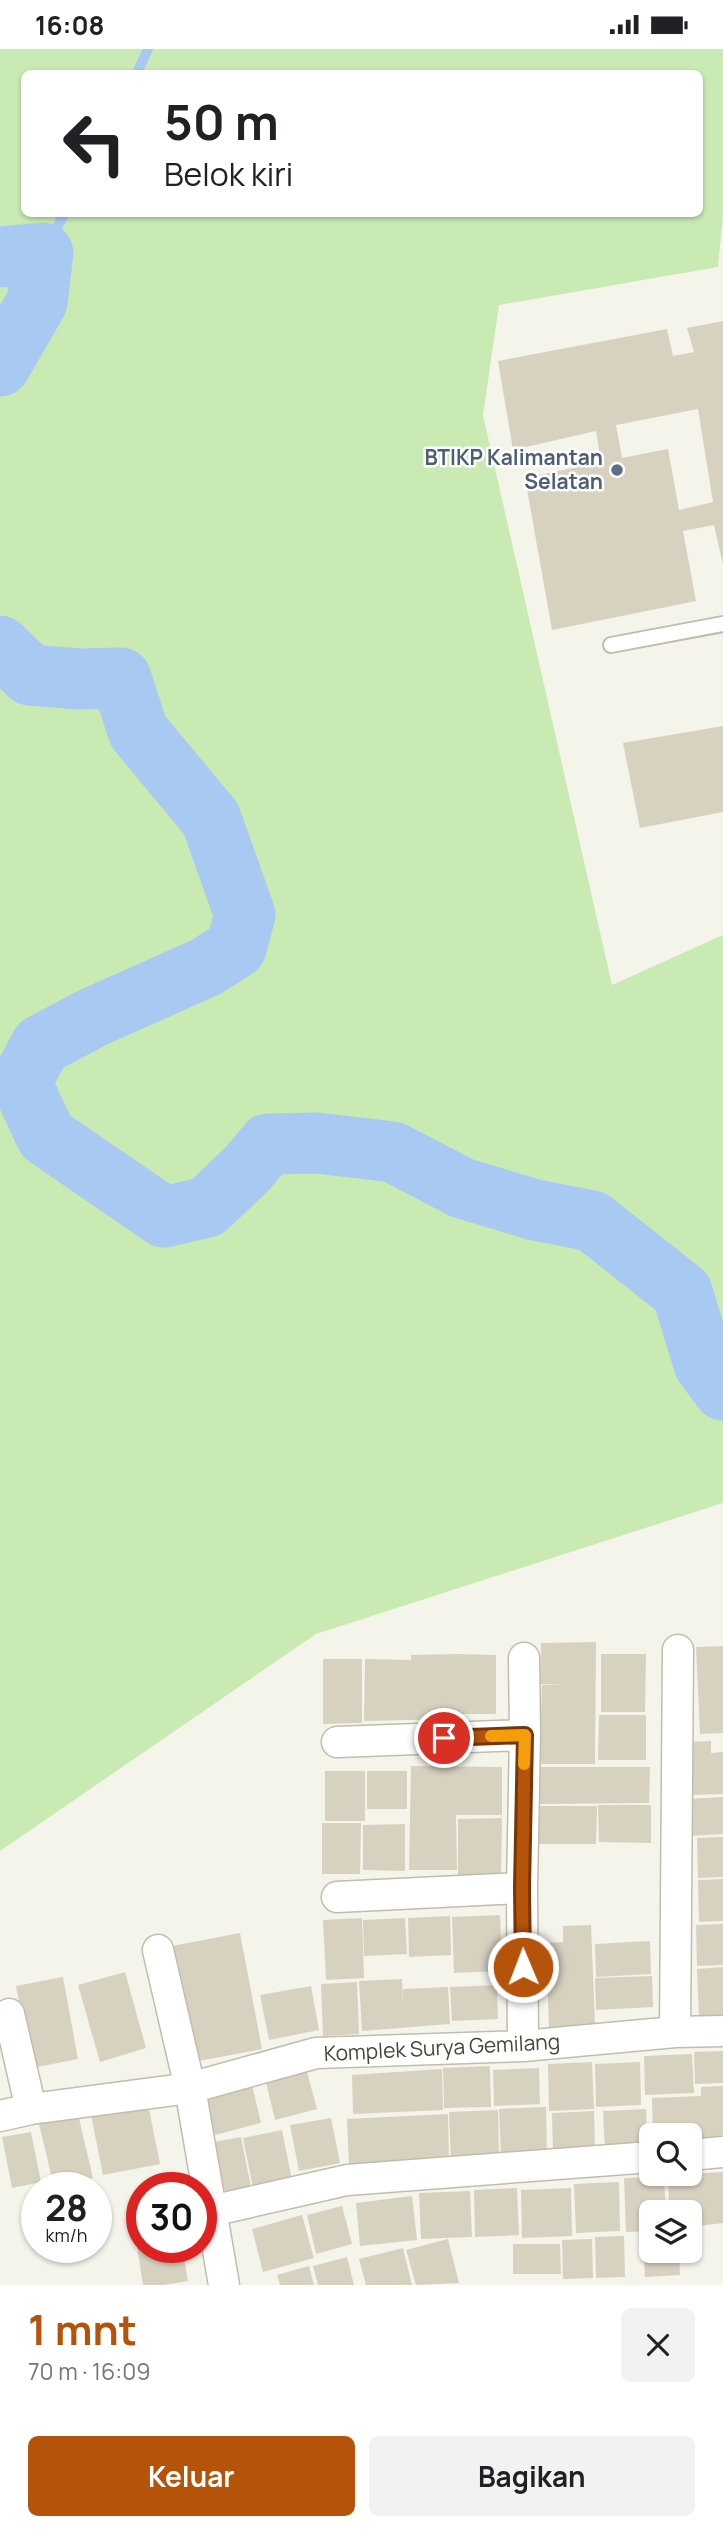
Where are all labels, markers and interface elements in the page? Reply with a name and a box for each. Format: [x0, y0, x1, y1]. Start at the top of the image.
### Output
text: 16:08 [35, 7, 105, 43]
text: 50 m [164, 88, 279, 155]
icon: left [49, 98, 140, 189]
text: Belok kiri [164, 152, 293, 196]
place label: BTIKP Kalimantan Selatan [424, 443, 603, 495]
marker: BTIKP Kalimantan Selatan [609, 462, 625, 478]
pin [414, 1708, 474, 1768]
icon: arrive [425, 1719, 463, 1757]
position arrow [486, 1930, 560, 2004]
street label: Komplek Surya Gemilang [323, 2027, 561, 2067]
map controls [639, 2123, 702, 2263]
button: search [639, 2123, 702, 2186]
speed limit sign: 30 [126, 2172, 217, 2263]
text: 28 [45, 2184, 88, 2232]
button: layers [639, 2200, 702, 2263]
text: km/h [46, 2223, 87, 2247]
text: 1 mnt [28, 2300, 137, 2358]
button: close [621, 2308, 695, 2382]
text: 70 m · 16:09 [28, 2355, 151, 2387]
button: Keluar [28, 2436, 355, 2516]
button: Bagikan [369, 2436, 695, 2516]

